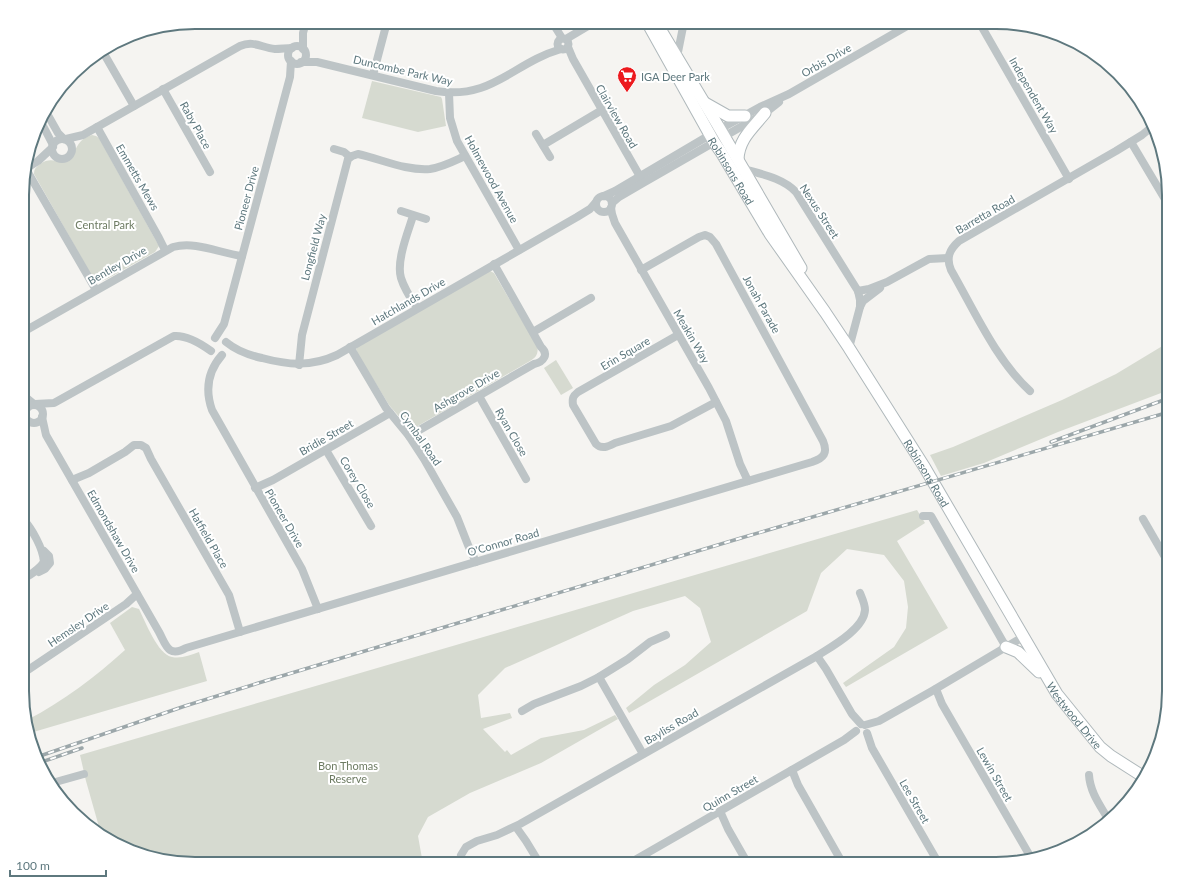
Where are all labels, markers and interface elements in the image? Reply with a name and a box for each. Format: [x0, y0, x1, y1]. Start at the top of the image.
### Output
street label: Orbis Drive [799, 40, 853, 79]
street label: Duncombe Park Way [352, 52, 454, 88]
street label: Independent Way [1007, 55, 1061, 136]
supermarket icon: IGA Deer Park [616, 65, 638, 93]
place label: IGA Deer Park [641, 70, 710, 83]
street label: Clairview Road [593, 82, 641, 150]
street label: Raby Place [178, 99, 214, 151]
street label: Holmewood Avenue [463, 133, 522, 225]
street label: Robinsons Road [706, 135, 757, 207]
street label: Emmetts Mews [114, 142, 162, 213]
street label: Pioneer Drive [231, 164, 261, 232]
street label: Nexus Street [798, 181, 842, 241]
street label: Barretta Road [953, 192, 1017, 236]
street label: Longfield Way [298, 212, 328, 282]
park label: Central Park [75, 218, 135, 231]
street label: Bentley Drive [85, 243, 149, 287]
street label: Jonah Parade [741, 273, 783, 336]
street label: Hatchlands Drive [369, 275, 447, 327]
street label: Meakin Way [671, 307, 713, 366]
street label: Erin Square [598, 334, 652, 372]
street label: Ashgrove Drive [431, 366, 502, 414]
street label: Ryan Close [493, 406, 531, 459]
street label: Cymbal Road [398, 408, 444, 468]
street label: Bridie Street [297, 416, 355, 458]
street label: Robinsons Road [902, 436, 953, 509]
street label: Corey Close [338, 454, 379, 510]
street label: Pioneer Drive [263, 486, 307, 550]
street label: Edmondshaw Drive [85, 487, 143, 575]
street label: Hatfield Place [187, 506, 231, 570]
street label: O'Connor Road [466, 526, 540, 558]
street label: Hemsley Drive [45, 599, 111, 649]
street label: Westwood Drive [1045, 679, 1105, 751]
street label: Bayliss Road [642, 705, 700, 747]
street label: Lewin Street [974, 745, 1016, 803]
park label: Bon Thomas Reserve [318, 759, 378, 785]
street label: Quinn Street [700, 772, 760, 814]
street label: Lee Street [897, 777, 933, 825]
scale bar [10, 852, 106, 878]
text: 100 m [16, 858, 50, 873]

